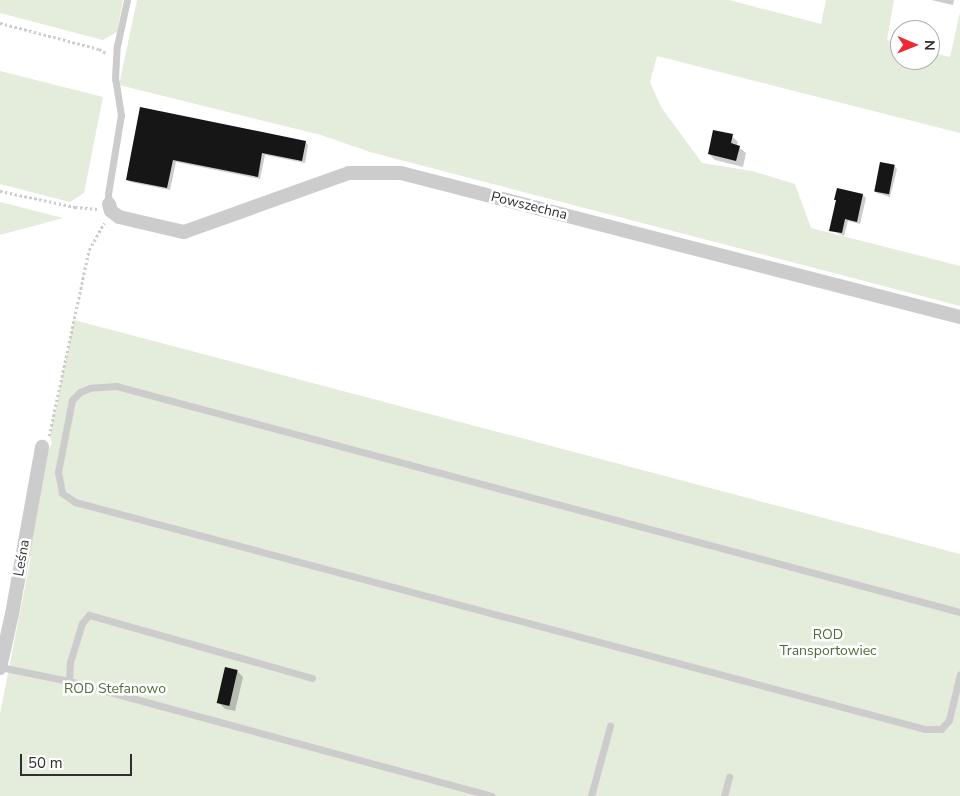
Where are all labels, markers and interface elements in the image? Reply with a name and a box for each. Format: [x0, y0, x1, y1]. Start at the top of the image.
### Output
north arrow [890, 20, 940, 70]
text: N [920, 40, 939, 51]
street label: Powszechna [489, 188, 569, 224]
street label: Leśna [11, 538, 33, 578]
park label: ROD Transportowiec [779, 627, 877, 660]
park label: ROD Stefanowo [64, 681, 166, 697]
scale bar [22, 744, 135, 776]
text: 50 m [28, 753, 63, 773]

